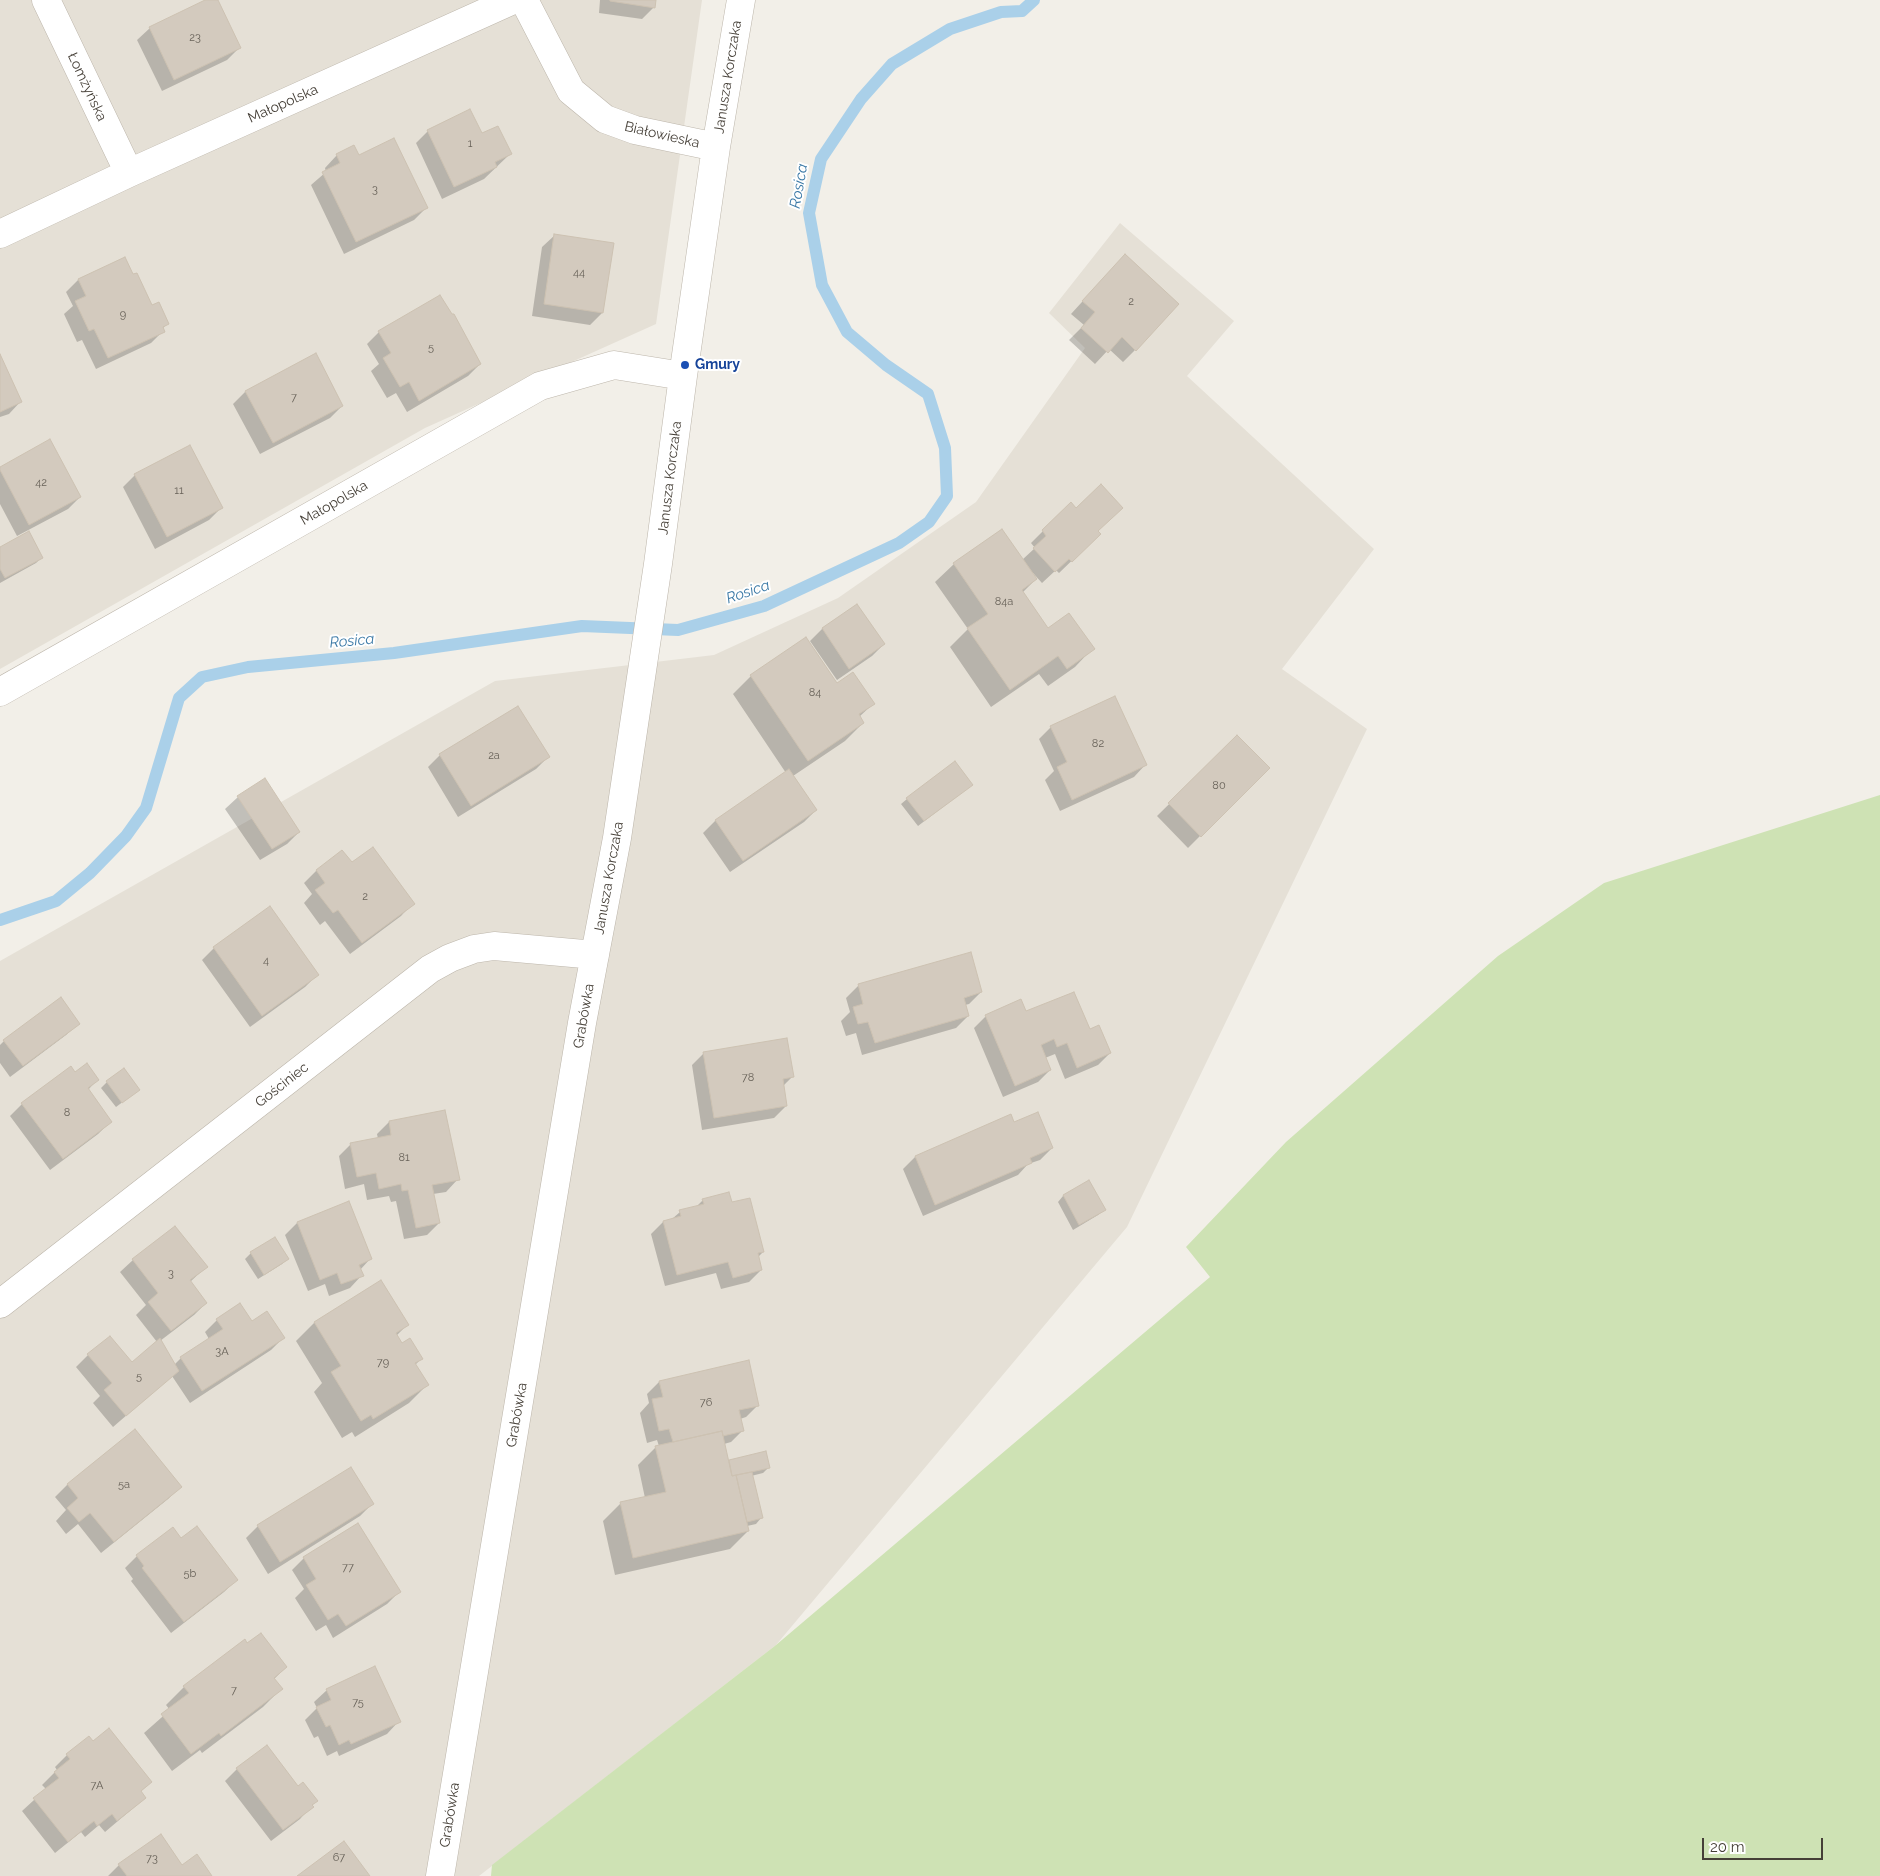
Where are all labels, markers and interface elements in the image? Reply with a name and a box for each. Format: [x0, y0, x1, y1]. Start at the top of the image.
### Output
street label: Janusza Korczaka [711, 19, 745, 135]
house number: 23 [189, 31, 201, 45]
street label: Łomżyńska [64, 50, 110, 124]
street label: Małopolska [245, 81, 321, 127]
street label: Białowieska [623, 118, 701, 152]
house number: 1 [468, 137, 472, 151]
water label: Rosica [786, 162, 812, 210]
house number: 3 [372, 183, 378, 197]
house number: 44 [573, 266, 585, 280]
house number: 2 [1128, 295, 1134, 309]
house number: 9 [120, 308, 126, 322]
house number: 5 [428, 341, 434, 355]
place label: Gmury [695, 357, 740, 373]
marker: Gmury [679, 359, 691, 371]
house number: 7 [291, 391, 297, 405]
street label: Janusza Korczaka [655, 420, 685, 536]
house number: 42 [35, 476, 47, 490]
street label: Małopolska [297, 477, 371, 529]
house number: 11 [174, 484, 184, 498]
water label: Rosica [724, 576, 772, 608]
house number: 84a [995, 595, 1013, 609]
water label: Rosica [329, 630, 375, 652]
house number: 84 [809, 686, 821, 700]
house number: 82 [1092, 737, 1104, 751]
house number: 2a [488, 749, 500, 763]
house number: 80 [1212, 779, 1226, 793]
street label: Janusza Korczaka [591, 820, 627, 936]
house number: 2 [362, 890, 368, 904]
house number: 4 [263, 954, 269, 968]
street label: Grabówka [570, 982, 598, 1050]
street label: Gościniec [252, 1059, 312, 1111]
house number: 78 [742, 1071, 754, 1085]
house number: 8 [64, 1106, 70, 1120]
house number: 81 [398, 1151, 410, 1165]
house number: 3 [168, 1267, 174, 1281]
house number: 3A [215, 1345, 229, 1359]
house number: 79 [377, 1356, 389, 1370]
house number: 5 [136, 1370, 142, 1384]
street label: Grabówka [503, 1381, 531, 1449]
house number: 76 [700, 1396, 712, 1410]
house number: 5a [118, 1478, 130, 1492]
house number: 77 [342, 1561, 354, 1575]
house number: 5b [184, 1567, 196, 1581]
house number: 7 [231, 1684, 237, 1698]
house number: 75 [352, 1696, 364, 1710]
house number: 7A [91, 1779, 103, 1793]
street label: Grabówka [437, 1781, 463, 1849]
scale bar [1705, 1828, 1826, 1860]
text: 20 m [1710, 1838, 1745, 1856]
house number: 67 [333, 1851, 345, 1865]
house number: 73 [146, 1852, 158, 1866]

